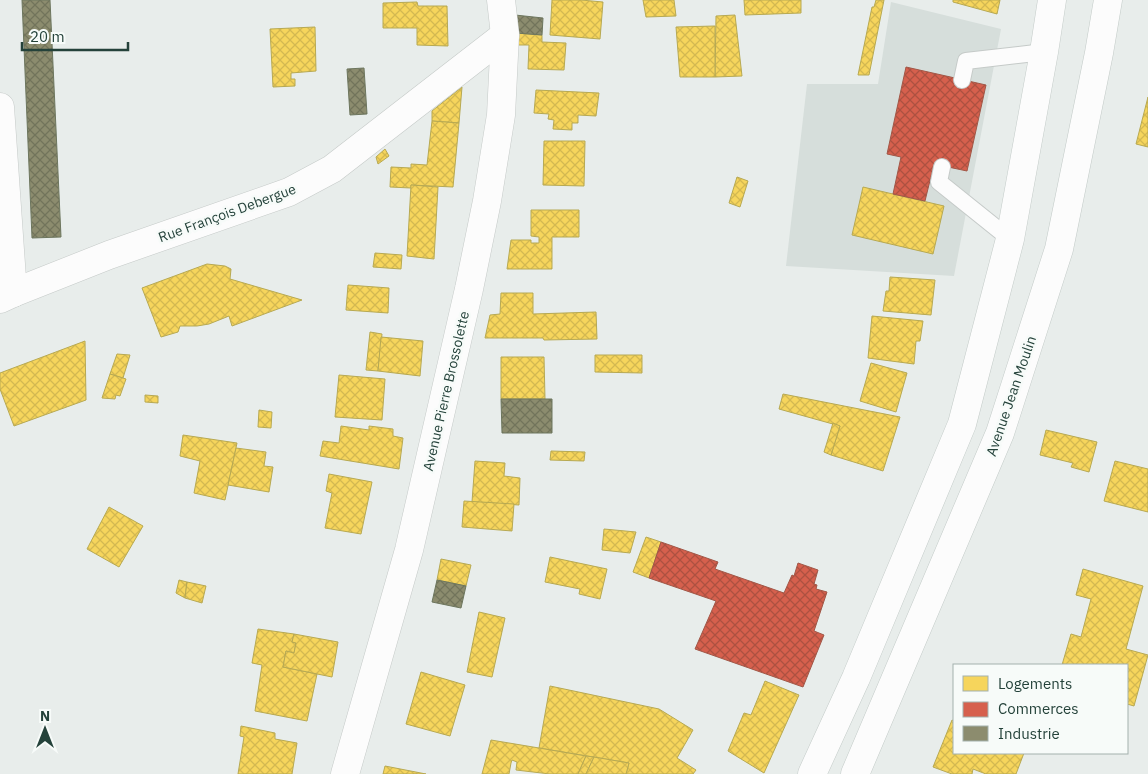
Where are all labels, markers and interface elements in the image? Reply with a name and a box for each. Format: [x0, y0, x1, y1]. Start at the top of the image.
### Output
scale bar [22, 20, 129, 52]
text: 20 m [30, 27, 65, 46]
street label: Rue François Debergue [156, 180, 299, 246]
street label: Avenue Pierre Brossolette [419, 309, 473, 473]
street label: Avenue Jean Moulin [982, 333, 1040, 459]
legend [953, 664, 1128, 754]
text: Logements [998, 674, 1072, 693]
text: Commerces [998, 699, 1079, 718]
north arrow [20, 704, 70, 754]
text: N [40, 707, 50, 725]
text: Industrie [998, 724, 1060, 743]

